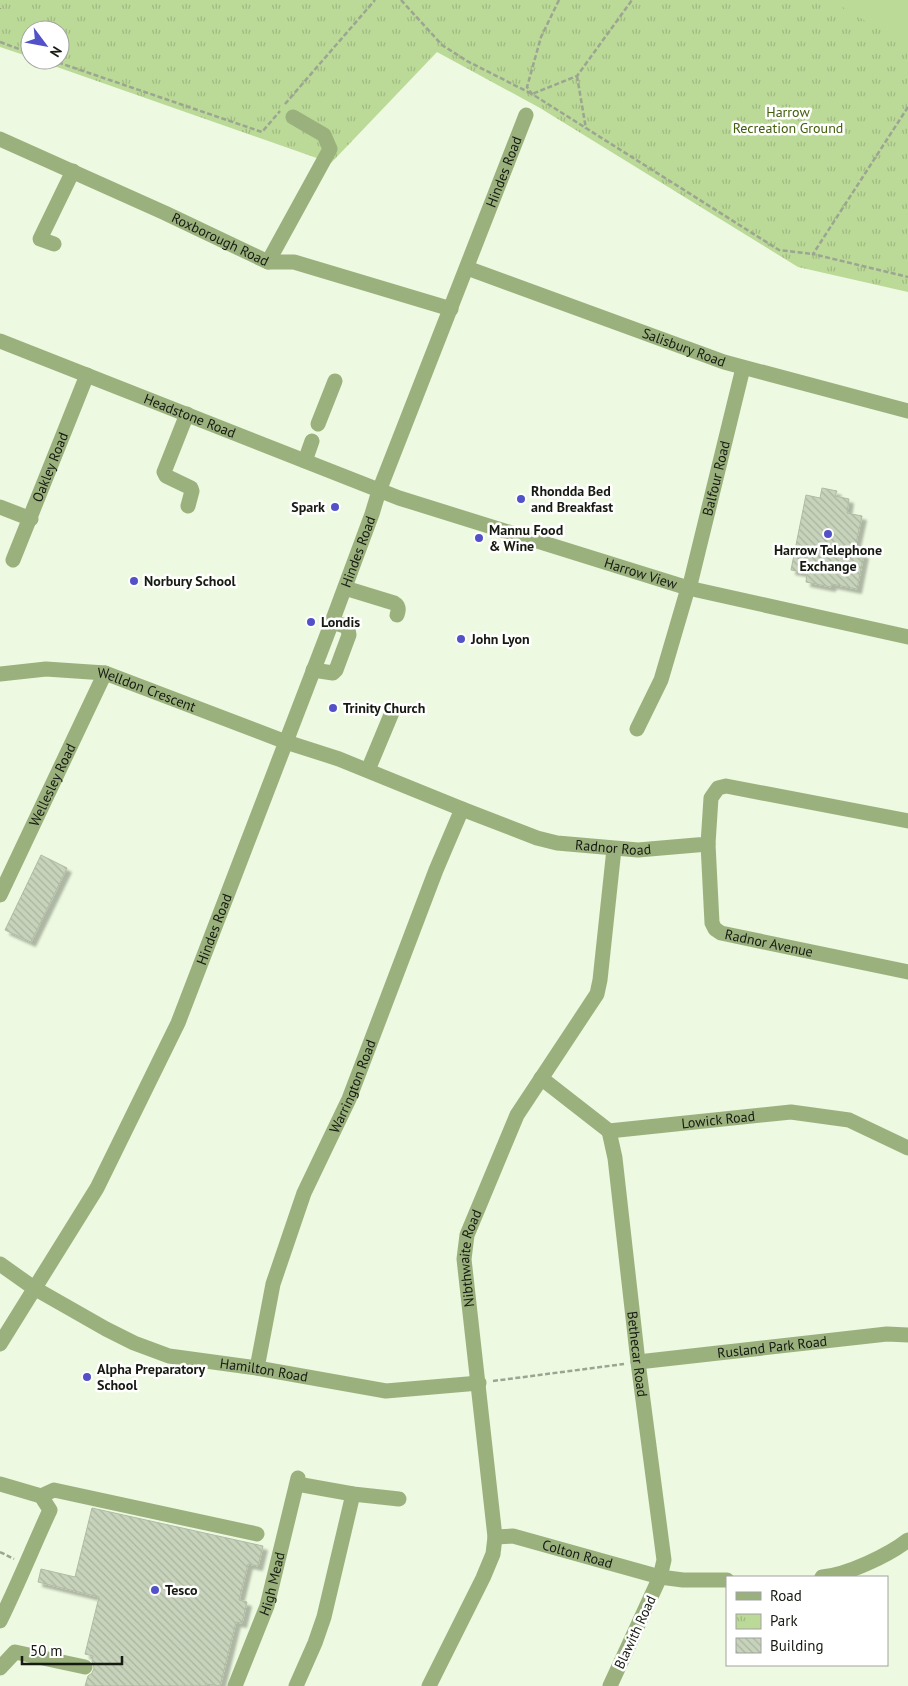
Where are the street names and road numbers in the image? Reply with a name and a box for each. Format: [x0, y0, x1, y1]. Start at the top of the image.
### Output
street label: Hindes Road [482, 134, 526, 210]
street label: Roxborough Road [169, 208, 272, 270]
street label: Salisbury Road [640, 324, 728, 371]
street label: Headstone Road [141, 390, 238, 442]
street label: Oakley Road [28, 430, 72, 505]
street label: Balfour Road [698, 439, 734, 518]
street label: Hindes Road [337, 513, 379, 590]
street label: Harrow View [602, 553, 680, 593]
street label: Welldon Crescent [97, 664, 199, 716]
street label: Wellesley Road [25, 740, 79, 829]
street label: Radnor Road [575, 836, 652, 859]
street label: Hindes Road [192, 891, 236, 967]
street label: Radnor Avenue [723, 925, 815, 961]
street label: Warrington Road [325, 1037, 380, 1136]
street label: Lowick Road [681, 1107, 756, 1132]
street label: Nibthwaite Road [455, 1207, 486, 1308]
street label: Bethecar Road [623, 1310, 651, 1398]
street label: Rusland Park Road [716, 1332, 828, 1362]
street label: Hamilton Road [219, 1354, 309, 1386]
street label: Colton Road [540, 1536, 615, 1572]
street label: High Mead [255, 1550, 289, 1618]
street label: Blawith Road [610, 1592, 660, 1672]

